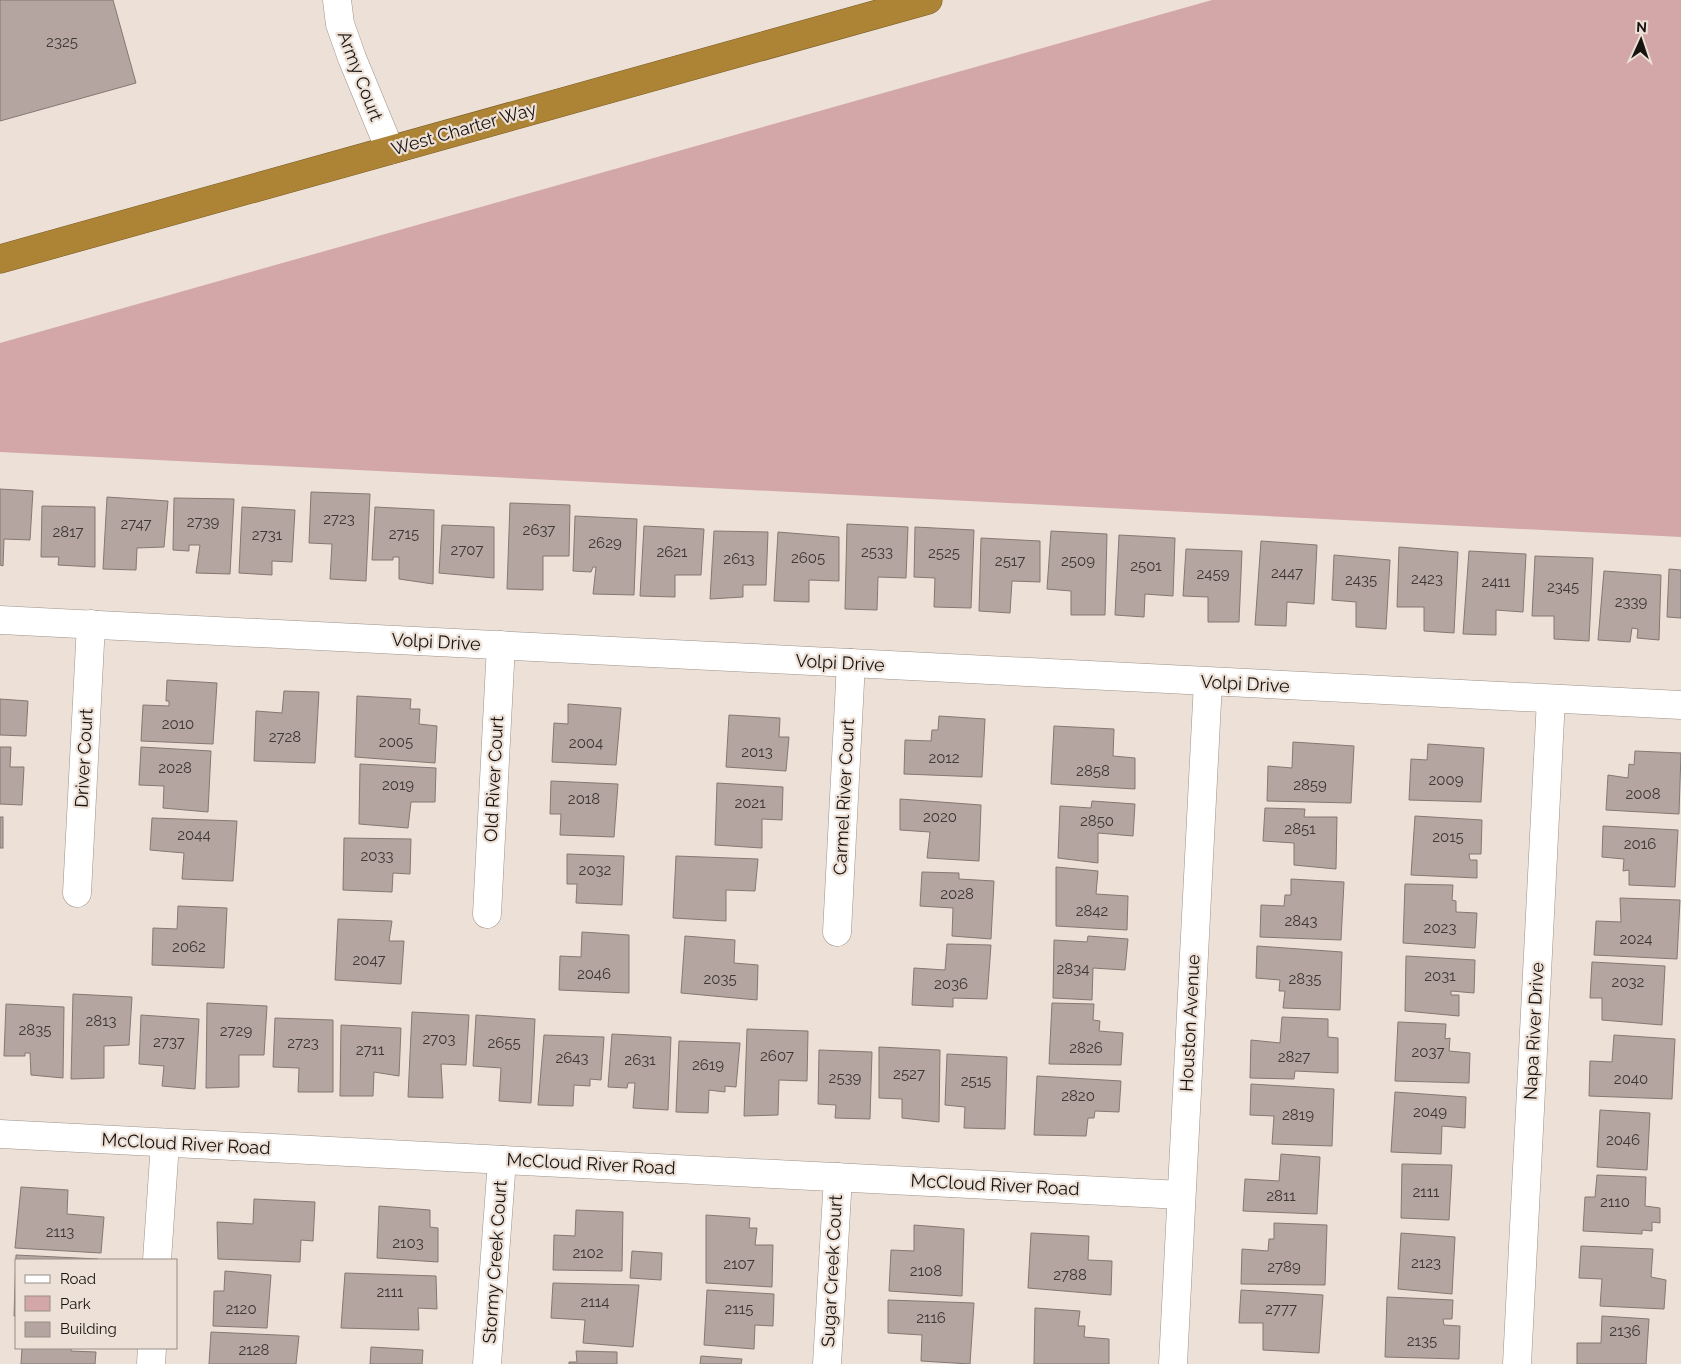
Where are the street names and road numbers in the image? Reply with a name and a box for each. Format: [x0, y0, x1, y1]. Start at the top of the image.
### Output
street label: Army Court [334, 28, 387, 124]
street label: West Charter Way [389, 98, 539, 159]
street label: Volpi Drive [391, 629, 482, 654]
street label: Volpi Drive [795, 650, 886, 675]
street label: Volpi Drive [1200, 671, 1291, 696]
street label: Driver Court [70, 708, 97, 808]
street label: Old River Court [480, 715, 507, 843]
street label: Carmel River Court [829, 718, 858, 876]
street label: Houston Avenue [1175, 953, 1204, 1092]
street label: Napa River Drive [1519, 961, 1548, 1100]
street label: McCloud River Road [101, 1129, 271, 1158]
street label: McCloud River Road [506, 1149, 676, 1178]
street label: McCloud River Road [910, 1170, 1080, 1199]
street label: Stormy Creek Court [478, 1180, 511, 1344]
street label: Sugar Creek Court [817, 1194, 846, 1348]

